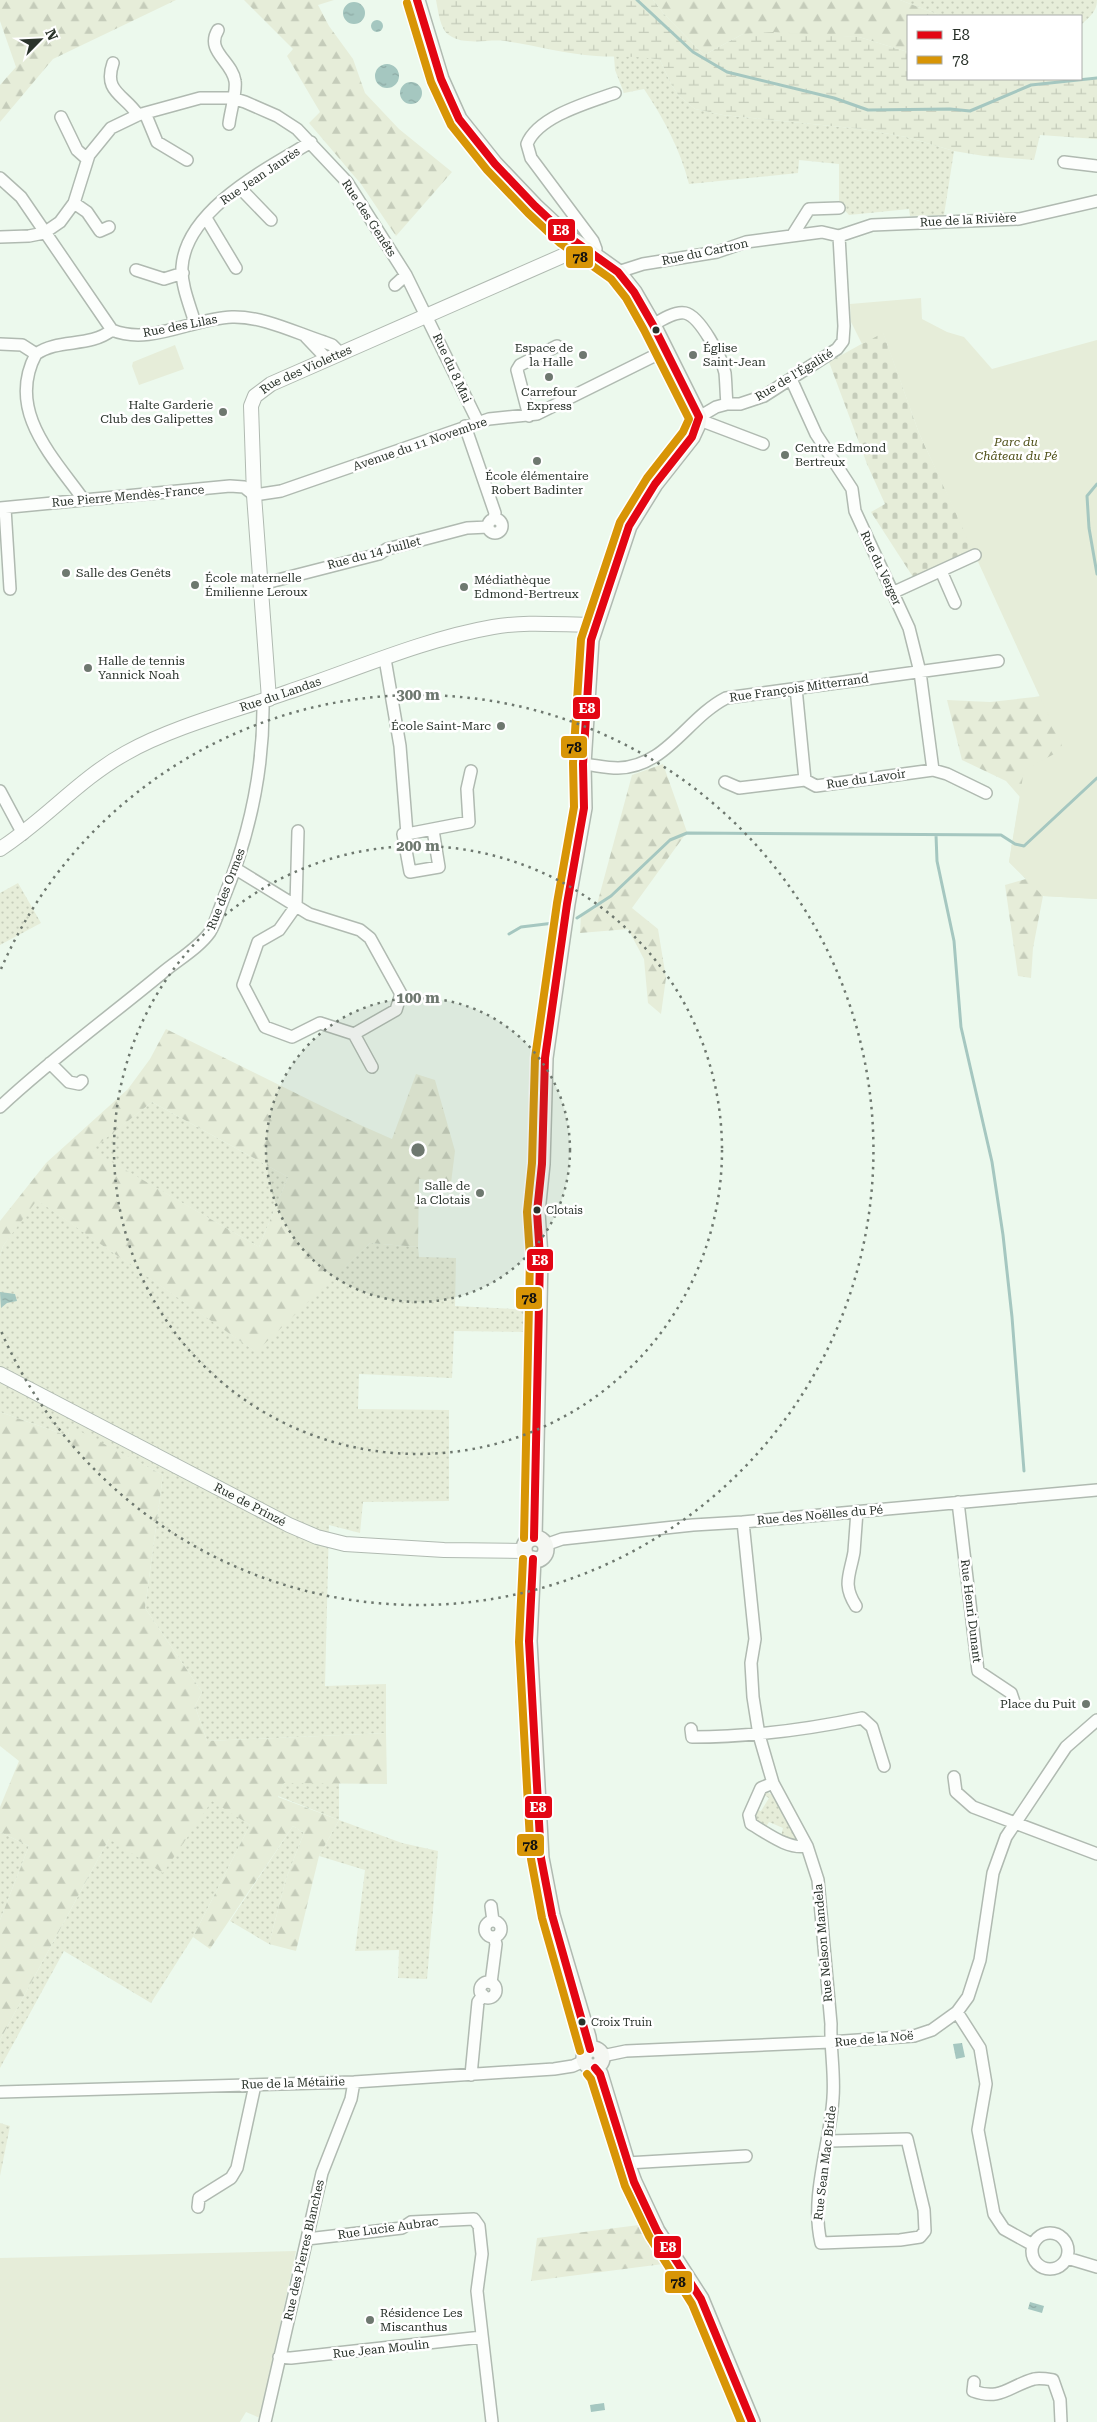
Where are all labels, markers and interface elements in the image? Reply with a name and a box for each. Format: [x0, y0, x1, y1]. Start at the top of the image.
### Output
north arrow [15, 15, 65, 65]
legend [907, 15, 1082, 80]
text: E8 [952, 26, 970, 44]
text: N [42, 27, 61, 43]
text: 78 [952, 51, 969, 69]
street label: Rue Jean Jaurès [217, 144, 303, 208]
street label: Rue des Genêts [339, 177, 399, 259]
street label: Rue de la Rivière [919, 210, 1017, 230]
line badge: E8 [547, 218, 576, 242]
text: E8 [553, 222, 570, 238]
street label: Rue du Cartron [660, 236, 750, 268]
line badge: 78 [565, 245, 594, 269]
text: 78 [572, 249, 588, 265]
street label: Rue des Lilas [142, 312, 219, 340]
unlabelled marker [651, 325, 661, 335]
street label: Rue du 8 Mai [430, 331, 474, 405]
place label: Espace de la Halle [515, 341, 573, 369]
place label: Église Saint-Jean [703, 341, 766, 369]
street label: Rue des Violettes [257, 342, 354, 397]
street label: Rue de l'Égalité [752, 346, 836, 404]
marker: Espace de la Halle [577, 349, 589, 361]
marker: Église Saint-Jean [687, 349, 699, 361]
marker: Carrefour Express [543, 371, 555, 383]
place label: Carrefour Express [521, 385, 577, 413]
place label: Halte Garderie Club des Galipettes [100, 398, 213, 426]
marker: Halte Garderie Club des Galipettes [217, 406, 229, 418]
street label: Avenue du 11 Novembre [351, 414, 489, 473]
park label: Parc du Château du Pé [975, 435, 1057, 463]
place label: Centre Edmond Bertreux [795, 441, 886, 469]
marker: Centre Edmond Bertreux [779, 449, 791, 461]
marker: École élémentaire Robert Badinter [531, 455, 543, 467]
place label: École élémentaire Robert Badinter [485, 469, 589, 497]
street label: Rue Pierre Mendès-France [51, 482, 205, 510]
street label: Rue du Verger [858, 529, 904, 608]
street label: Rue du 14 Juillet [326, 534, 423, 572]
place label: Salle des Genêts [76, 566, 171, 580]
marker: Salle des Genêts [60, 567, 72, 579]
place label: École maternelle Émilienne Leroux [205, 571, 308, 599]
place label: Médiathèque Edmond-Bertreux [474, 573, 579, 601]
marker: École maternelle Émilienne Leroux [189, 579, 201, 591]
marker: Médiathèque Edmond-Bertreux [458, 581, 470, 593]
place label: Halle de tennis Yannick Noah [98, 654, 185, 682]
marker: Halle de tennis Yannick Noah [82, 662, 94, 674]
street label: Rue François Mitterrand [728, 671, 870, 705]
street label: Rue du Landas [238, 674, 323, 715]
text: 300 m [396, 686, 440, 704]
line badge: E8 [572, 696, 601, 720]
text: E8 [579, 700, 596, 716]
place label: École Saint-Marc [391, 719, 491, 733]
marker: École Saint-Marc [495, 720, 507, 732]
line badge: 78 [560, 735, 588, 759]
text: 78 [566, 739, 582, 755]
street label: Rue du Lavoir [825, 766, 907, 792]
text: 200 m [396, 837, 440, 855]
street label: Rue des Ormes [204, 846, 248, 932]
text: 100 m [396, 989, 440, 1007]
centre of rings [409, 1141, 427, 1159]
place label: Salle de la Clotais [417, 1179, 470, 1207]
marker: Salle de la Clotais [474, 1187, 486, 1199]
place label: Clotais [546, 1204, 583, 1217]
marker: Clotais [532, 1205, 542, 1215]
line badge: E8 [526, 1248, 554, 1272]
text: E8 [532, 1252, 549, 1268]
line badge: 78 [515, 1286, 543, 1310]
text: 78 [521, 1290, 537, 1306]
street label: Rue de Prinzé [212, 1480, 289, 1529]
street label: Rue des Noëlles du Pé [756, 1502, 884, 1527]
street label: Rue Henri Dunant [958, 1558, 984, 1664]
place label: Place du Puit [1000, 1697, 1077, 1711]
marker: Place du Puit [1080, 1698, 1092, 1710]
line badge: E8 [524, 1795, 553, 1819]
text: E8 [530, 1799, 547, 1815]
line badge: 78 [516, 1833, 545, 1857]
text: 78 [522, 1837, 538, 1853]
street label: Rue Nelson Mandela [811, 1883, 835, 2003]
place label: Croix Truin [591, 2016, 652, 2029]
marker: Croix Truin [577, 2017, 587, 2027]
street label: Rue de la Noë [834, 2029, 914, 2049]
street label: Rue de la Métairie [241, 2074, 346, 2092]
street label: Rue Sean Mac Bride [811, 2105, 839, 2221]
street label: Rue des Pierres Blanches [281, 2178, 327, 2322]
street label: Rue Lucie Aubrac [337, 2214, 440, 2242]
line badge: E8 [653, 2235, 682, 2259]
text: E8 [660, 2239, 677, 2255]
line badge: 78 [664, 2270, 693, 2294]
text: 78 [670, 2274, 686, 2290]
place label: Résidence Les Miscanthus [380, 2306, 463, 2334]
marker: Résidence Les Miscanthus [364, 2314, 376, 2326]
street label: Rue Jean Moulin [332, 2337, 430, 2361]

